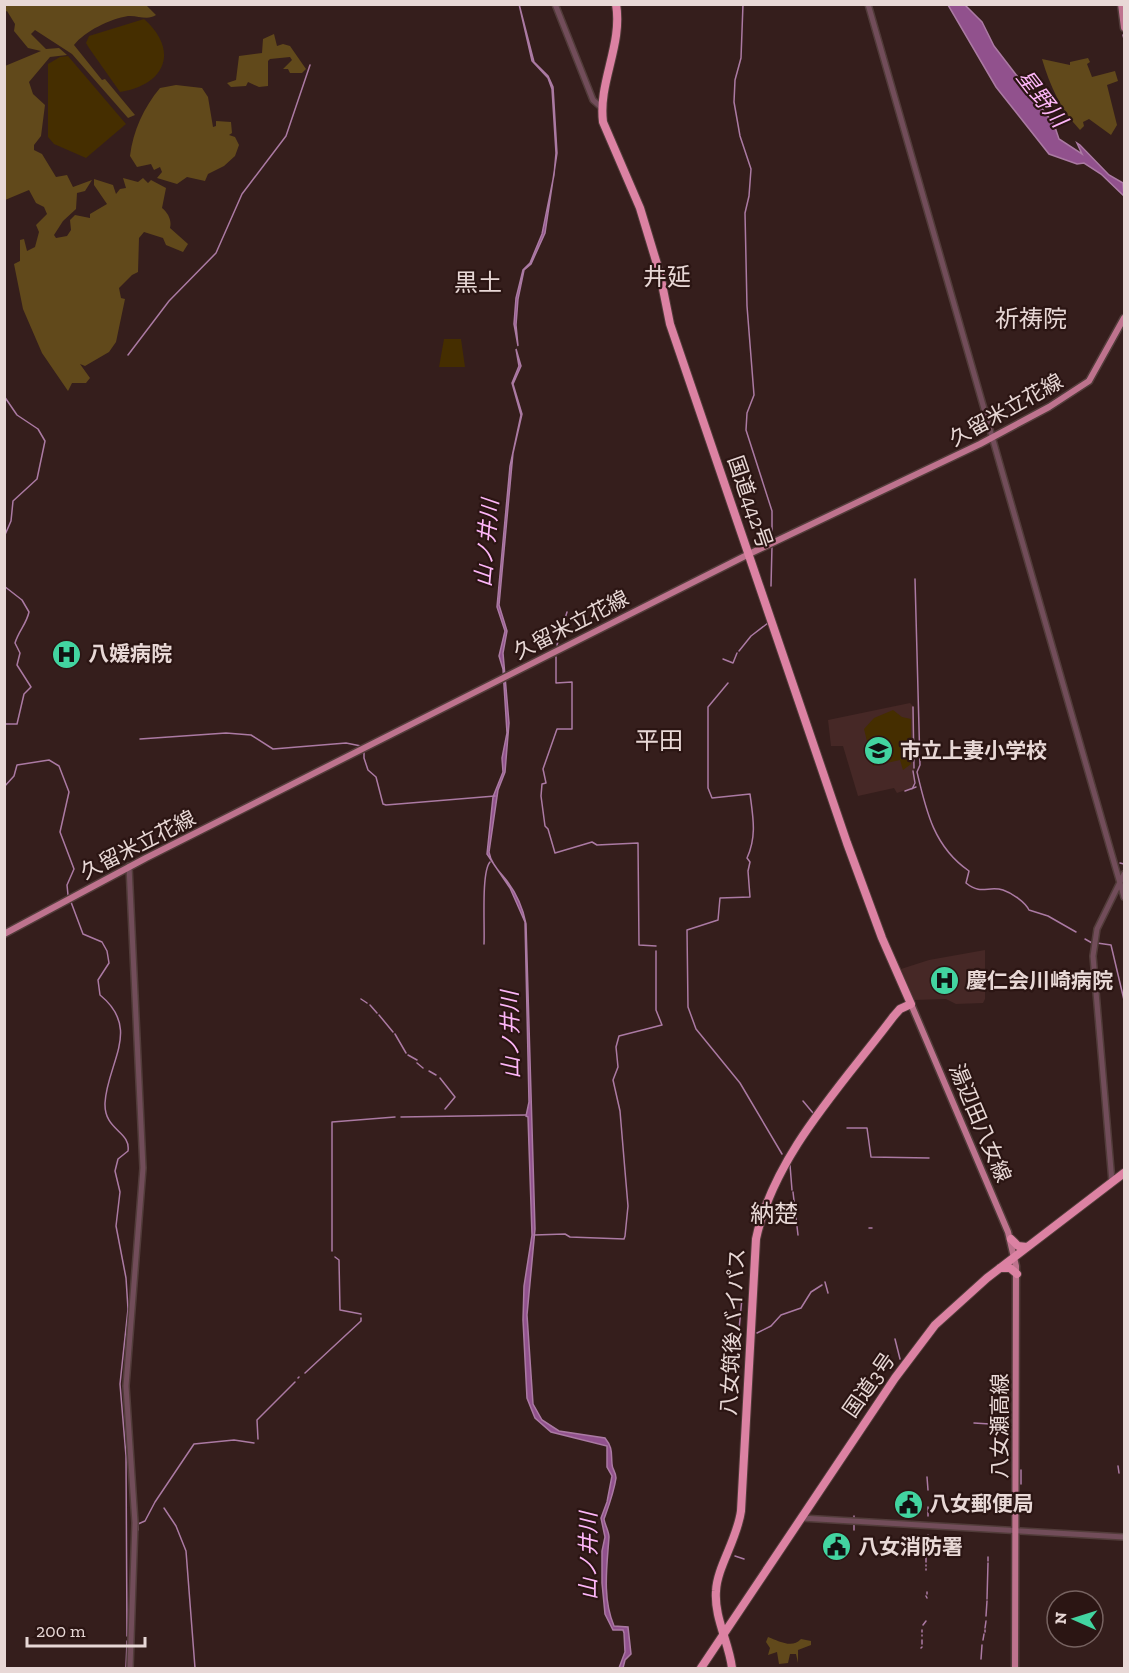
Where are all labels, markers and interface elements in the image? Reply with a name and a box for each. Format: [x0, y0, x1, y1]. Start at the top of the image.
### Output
water label: 星野川 [1011, 64, 1074, 134]
district label: 井延 [643, 262, 691, 291]
district label: 黒土 [454, 268, 502, 297]
district label: 祈祷院 [995, 304, 1067, 333]
street label: 久留米立花線 [945, 368, 1067, 451]
street label: 国道442号 [723, 452, 778, 552]
water label: 山ノ井川 [469, 496, 504, 588]
street label: 久留米立花線 [509, 585, 633, 664]
hospital icon: 八媛病院 [51, 638, 83, 670]
place label: 八媛病院 [88, 641, 172, 666]
district label: 平田 [635, 726, 683, 755]
school or university icon: 市立上妻小学校 [863, 735, 895, 767]
place label: 市立上妻小学校 [900, 738, 1047, 763]
street label: 久留米立花線 [76, 805, 200, 884]
hospital icon: 慶仁会川崎病院 [929, 965, 961, 997]
place label: 慶仁会川崎病院 [966, 968, 1113, 993]
water label: 山ノ井川 [496, 989, 525, 1079]
street label: 湯辺田八女線 [944, 1060, 1017, 1186]
district label: 納楚 [750, 1199, 798, 1228]
street label: 八女筑後バイパス [716, 1248, 749, 1416]
street label: 国道3号 [837, 1348, 900, 1422]
street label: 八女瀬高線 [987, 1374, 1012, 1479]
public building icon: 八女郵便局 [892, 1488, 924, 1520]
place label: 八女郵便局 [929, 1491, 1034, 1516]
water label: 山ノ井川 [575, 1510, 602, 1600]
public building icon: 八女消防署 [821, 1531, 853, 1563]
place label: 八女消防署 [858, 1534, 963, 1559]
north arrow [1045, 1589, 1105, 1649]
scale bar [27, 1610, 146, 1648]
text: N [1051, 1612, 1070, 1625]
text: 200 m [36, 1620, 86, 1642]

